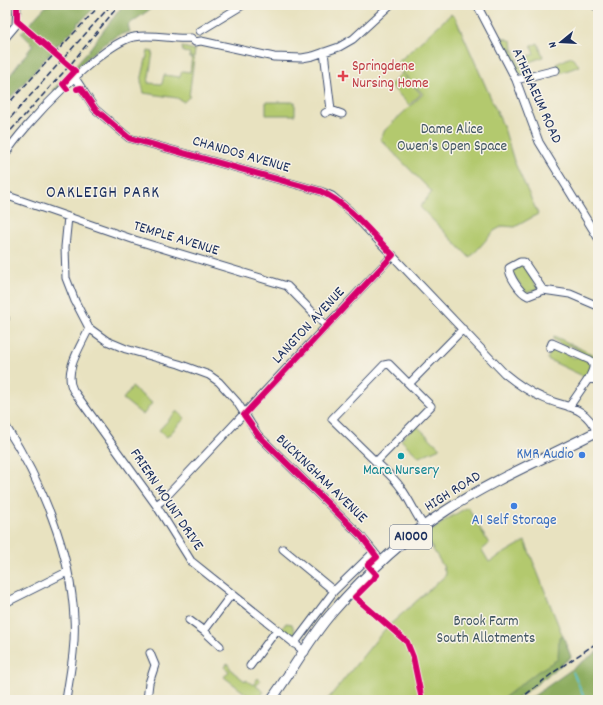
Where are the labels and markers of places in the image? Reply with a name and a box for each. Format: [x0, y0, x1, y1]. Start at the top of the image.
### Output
place label: Springdene Nursing Home [352, 56, 429, 95]
marker: Springdene Nursing Home [337, 70, 349, 82]
place label: KMR Audio [516, 444, 574, 466]
marker: KMR Audio [577, 450, 587, 460]
marker: Mara Nursery [396, 451, 406, 461]
place label: Mara Nursery [363, 460, 440, 482]
marker: A1 Self Storage [509, 501, 519, 511]
place label: A1 Self Storage [471, 510, 557, 532]

